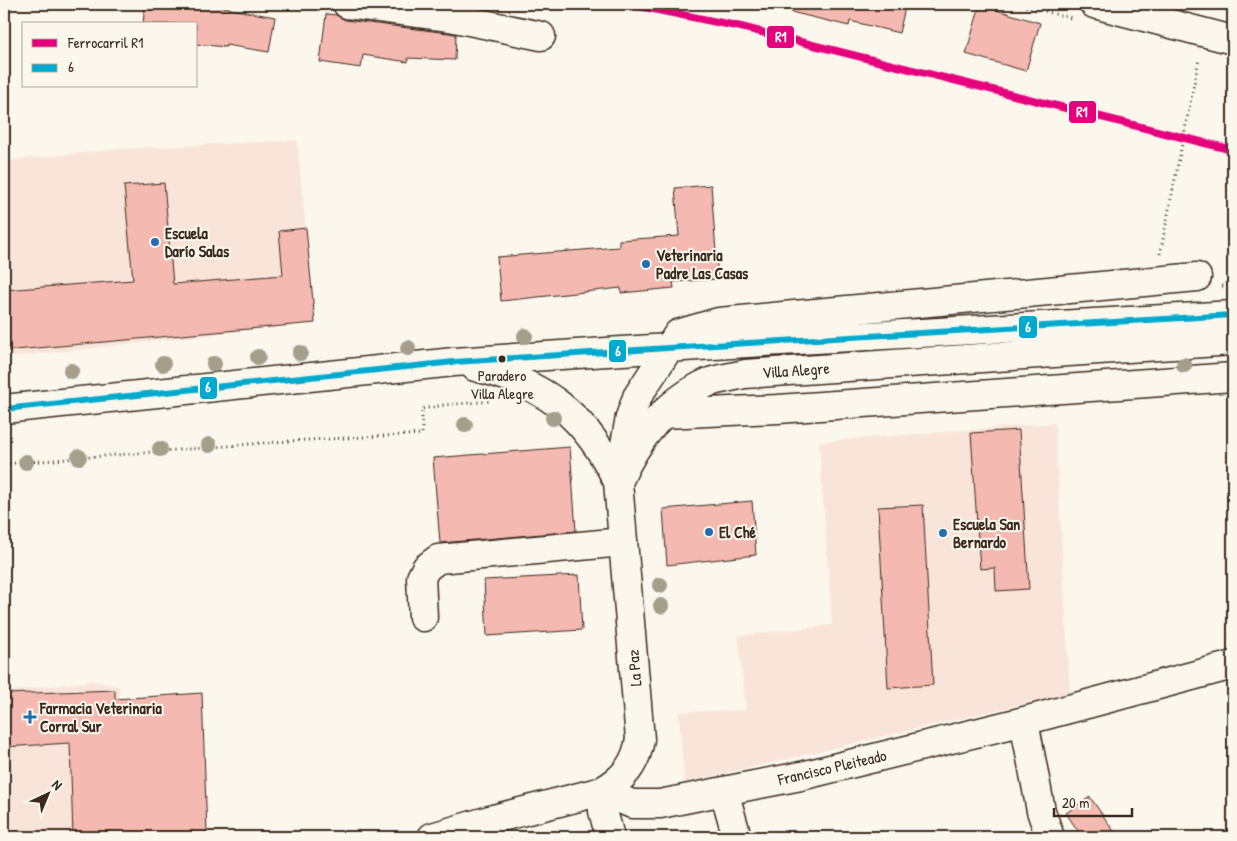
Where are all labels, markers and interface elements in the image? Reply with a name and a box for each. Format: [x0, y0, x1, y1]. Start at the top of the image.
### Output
legend [22, 22, 198, 88]
line badge: R1 [766, 25, 795, 49]
text: R1 [775, 27, 787, 46]
text: Ferrocarril R1 [67, 32, 144, 53]
text: 6 [68, 56, 74, 77]
line badge: R1 [1068, 100, 1097, 124]
text: R1 [1076, 102, 1088, 121]
place label: Escuela Darío Salas [165, 222, 230, 262]
marker: Escuela Darío Salas [149, 236, 161, 248]
place label: Veterinaria Padre Las Casas [656, 244, 749, 284]
marker: Veterinaria Padre Las Casas [640, 258, 652, 270]
line badge: 6 [1018, 315, 1038, 339]
text: 6 [1025, 317, 1031, 336]
line badge: 6 [608, 339, 627, 363]
text: 6 [615, 341, 621, 360]
marker: Paradero Villa Alegre [497, 354, 507, 364]
street label: Villa Alegre [762, 357, 831, 383]
place label: Paradero Villa Alegre [470, 365, 534, 404]
line badge: 6 [199, 376, 218, 400]
text: 6 [205, 377, 211, 396]
place label: Escuela San Bernardo [953, 513, 1020, 553]
place label: El Ché [719, 521, 756, 543]
marker: El Ché [703, 526, 715, 538]
marker: Escuela San Bernardo [937, 527, 949, 539]
street label: La Paz [621, 649, 647, 687]
place label: Farmacia Veterinaria Corral Sur [39, 697, 163, 737]
marker: Farmacia Veterinaria Corral Sur [24, 711, 36, 723]
street label: Francisco Pleiteado [775, 744, 889, 790]
north arrow [22, 768, 72, 818]
text: N [48, 775, 67, 794]
scale bar [1054, 786, 1132, 818]
text: 20 m [1062, 792, 1089, 813]

